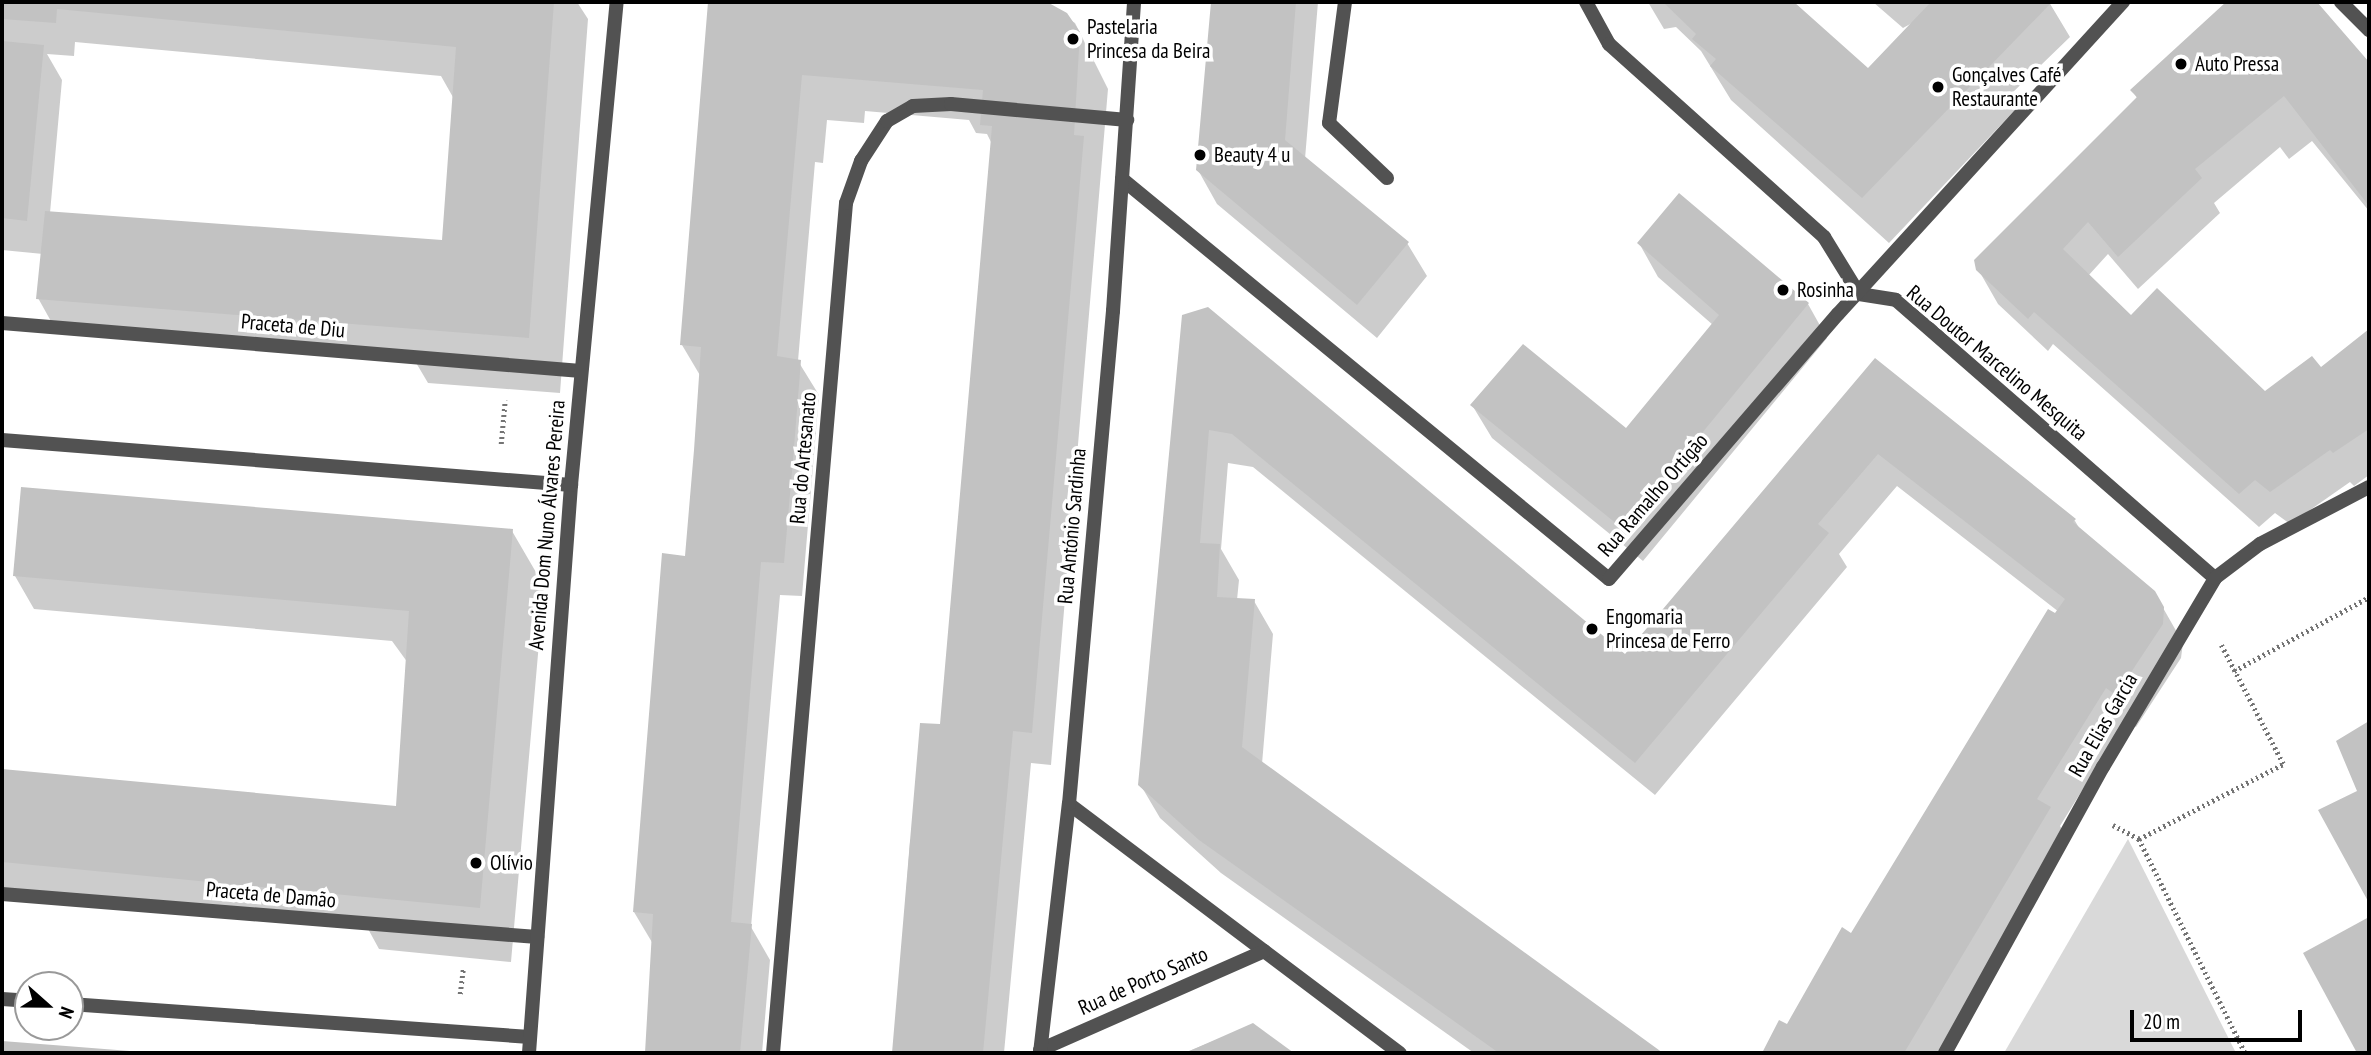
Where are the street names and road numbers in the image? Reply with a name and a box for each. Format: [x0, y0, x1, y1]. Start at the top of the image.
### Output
street label: Rua Doutor Marcelino Mesquita [1902, 280, 2092, 446]
street label: Praceta de Diu [240, 309, 346, 343]
street label: Rua do Artesanato [785, 391, 821, 525]
street label: Avenida Dom Nuno Álvares Pereira [524, 399, 570, 651]
street label: Rua Ramalho Ortigão [1593, 428, 1713, 562]
street label: Rua António Sardinha [1053, 447, 1091, 605]
street label: Rua Elias Garcia [2063, 669, 2143, 781]
street label: Praceta de Damão [205, 877, 337, 913]
street label: Rua de Porto Santo [1074, 941, 1212, 1021]

